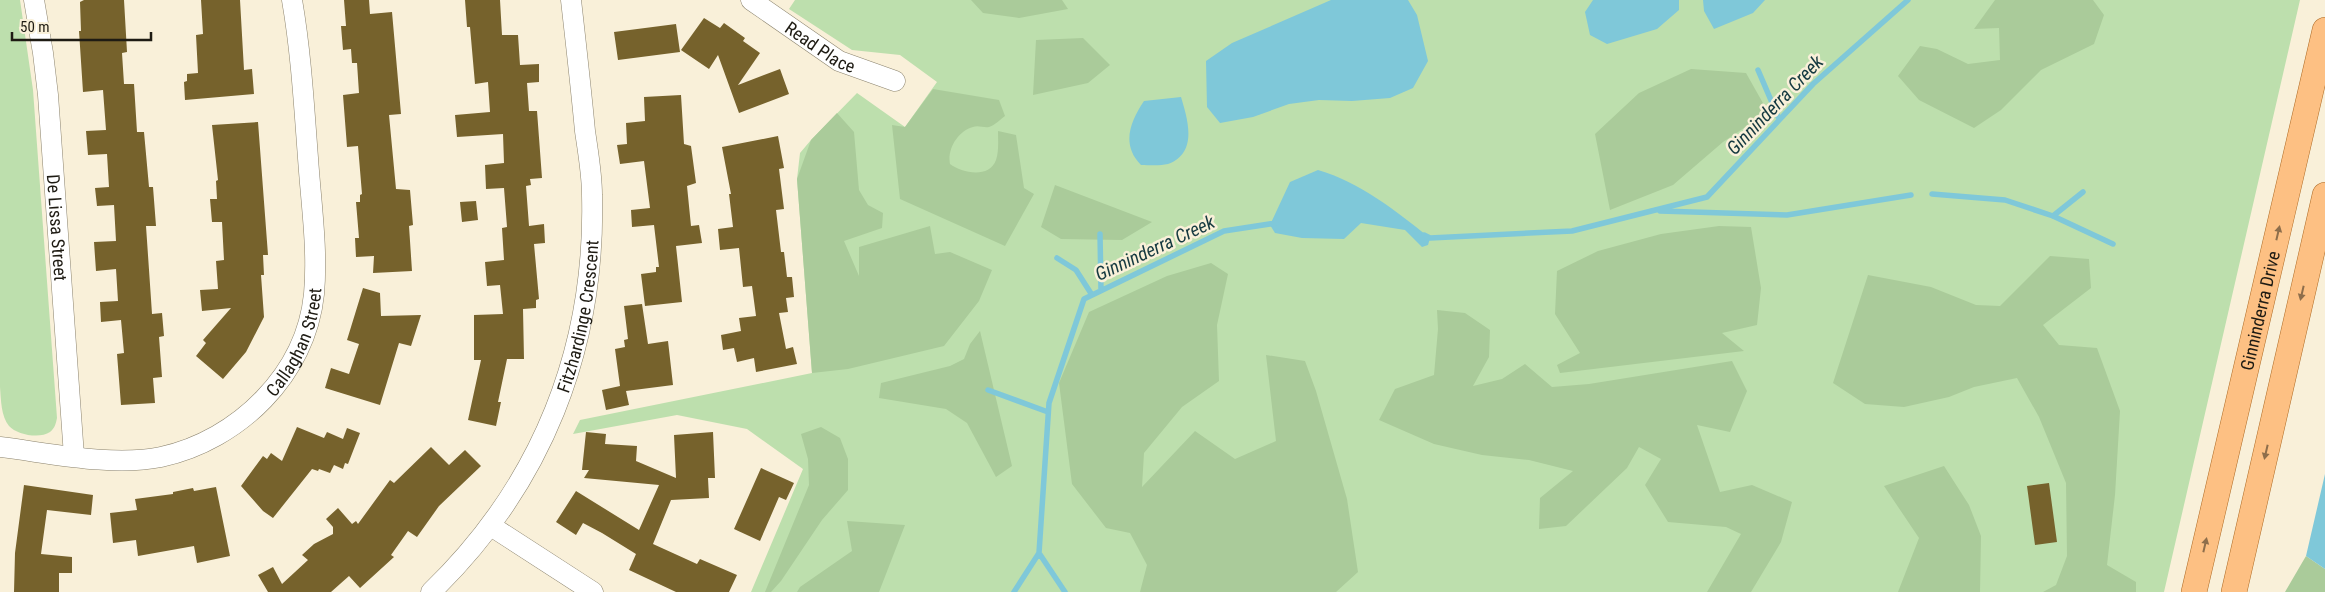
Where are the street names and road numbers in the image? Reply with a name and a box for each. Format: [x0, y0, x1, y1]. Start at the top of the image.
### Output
street label: Read Place [782, 17, 858, 76]
street label: De Lissa Street [43, 174, 72, 282]
street label: Fitzhardinge Crescent [552, 239, 602, 395]
street label: Ginninderra Drive [2236, 249, 2284, 372]
street label: Callaghan Street [261, 287, 325, 400]

